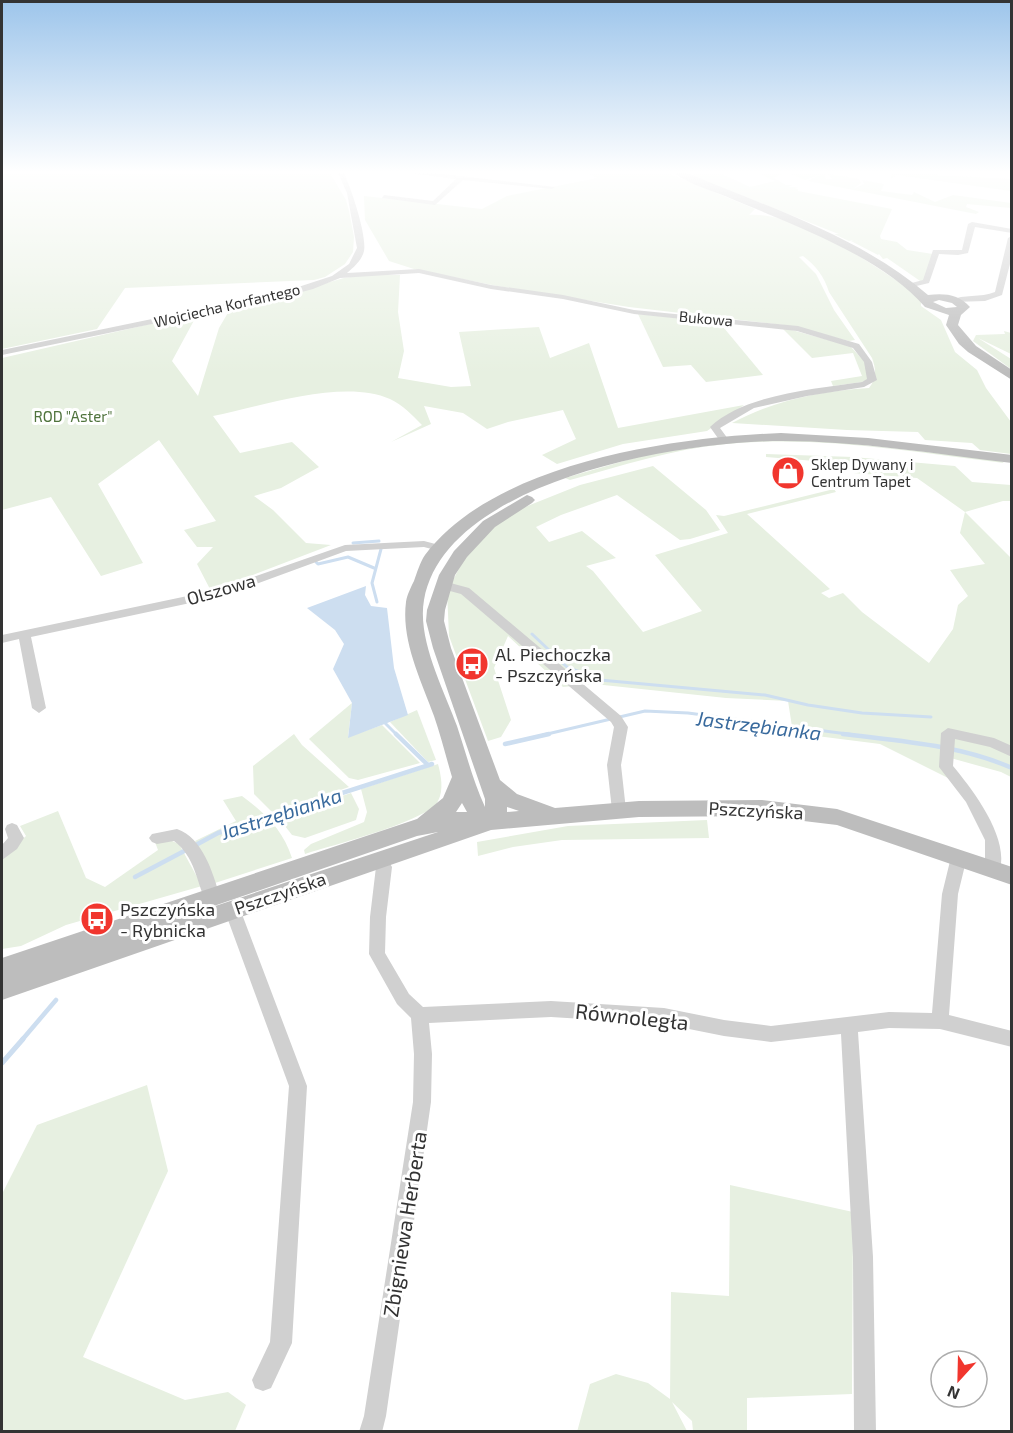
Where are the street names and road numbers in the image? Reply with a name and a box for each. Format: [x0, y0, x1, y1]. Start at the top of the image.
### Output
street label: Wojciecha Korfantego [152, 279, 302, 332]
street label: Bukowa [678, 307, 734, 329]
street label: Olszowa [184, 569, 258, 609]
street label: Pszczyńska [708, 797, 804, 823]
street label: Pszczyńska [231, 867, 329, 919]
street label: Równoległa [574, 998, 690, 1034]
street label: Zbigniewa Herberta [377, 1129, 431, 1319]

